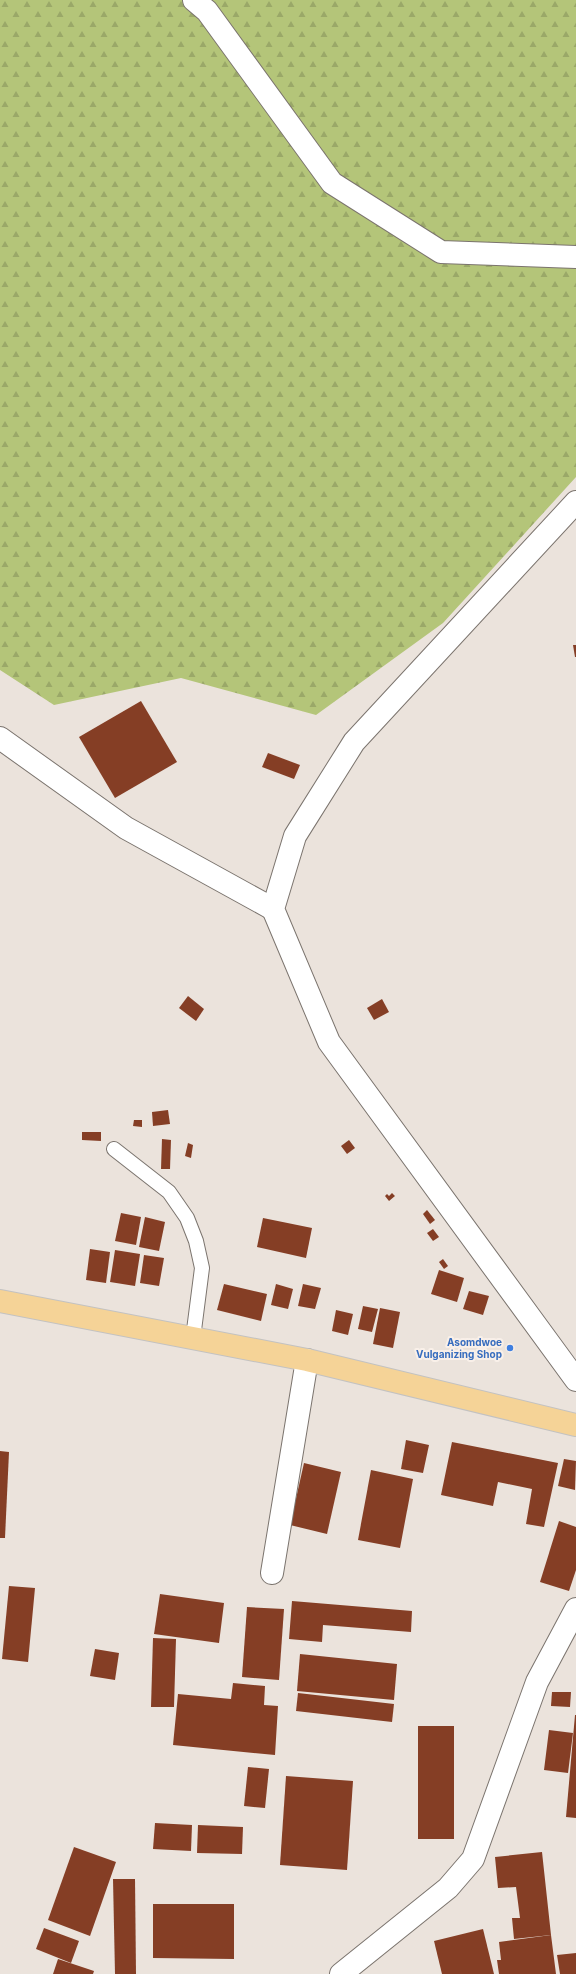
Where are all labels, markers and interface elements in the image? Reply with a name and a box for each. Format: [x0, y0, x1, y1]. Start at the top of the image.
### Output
place label: Asomdwoe Vulganizing Shop [416, 1336, 502, 1361]
marker: Asomdwoe Vulganizing Shop [505, 1343, 515, 1353]

